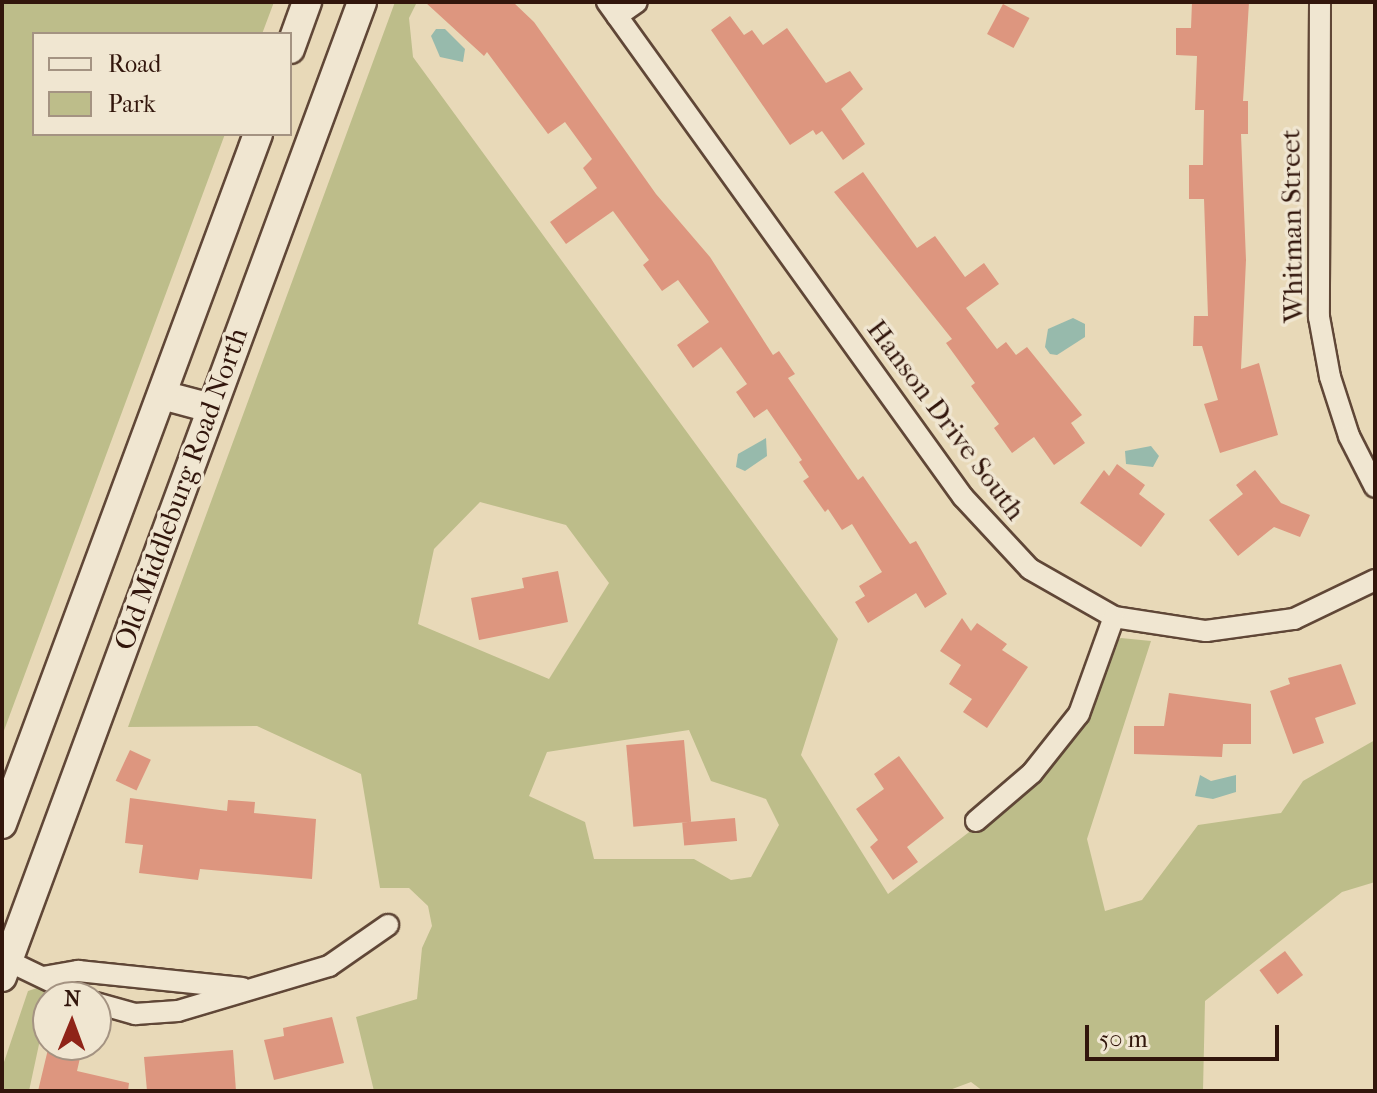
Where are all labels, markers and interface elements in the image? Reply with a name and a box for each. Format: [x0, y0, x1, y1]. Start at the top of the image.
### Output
legend [32, 32, 292, 136]
text: Road [108, 50, 161, 78]
text: Park [108, 90, 156, 118]
street label: Whitman Street [1274, 129, 1310, 323]
street label: Hanson Drive South [860, 313, 1032, 527]
street label: Old Middleburg Road North [107, 323, 255, 655]
north arrow [32, 981, 112, 1061]
text: N [64, 986, 81, 1012]
scale bar [1089, 1009, 1283, 1059]
text: 50 m [1099, 1025, 1148, 1053]

